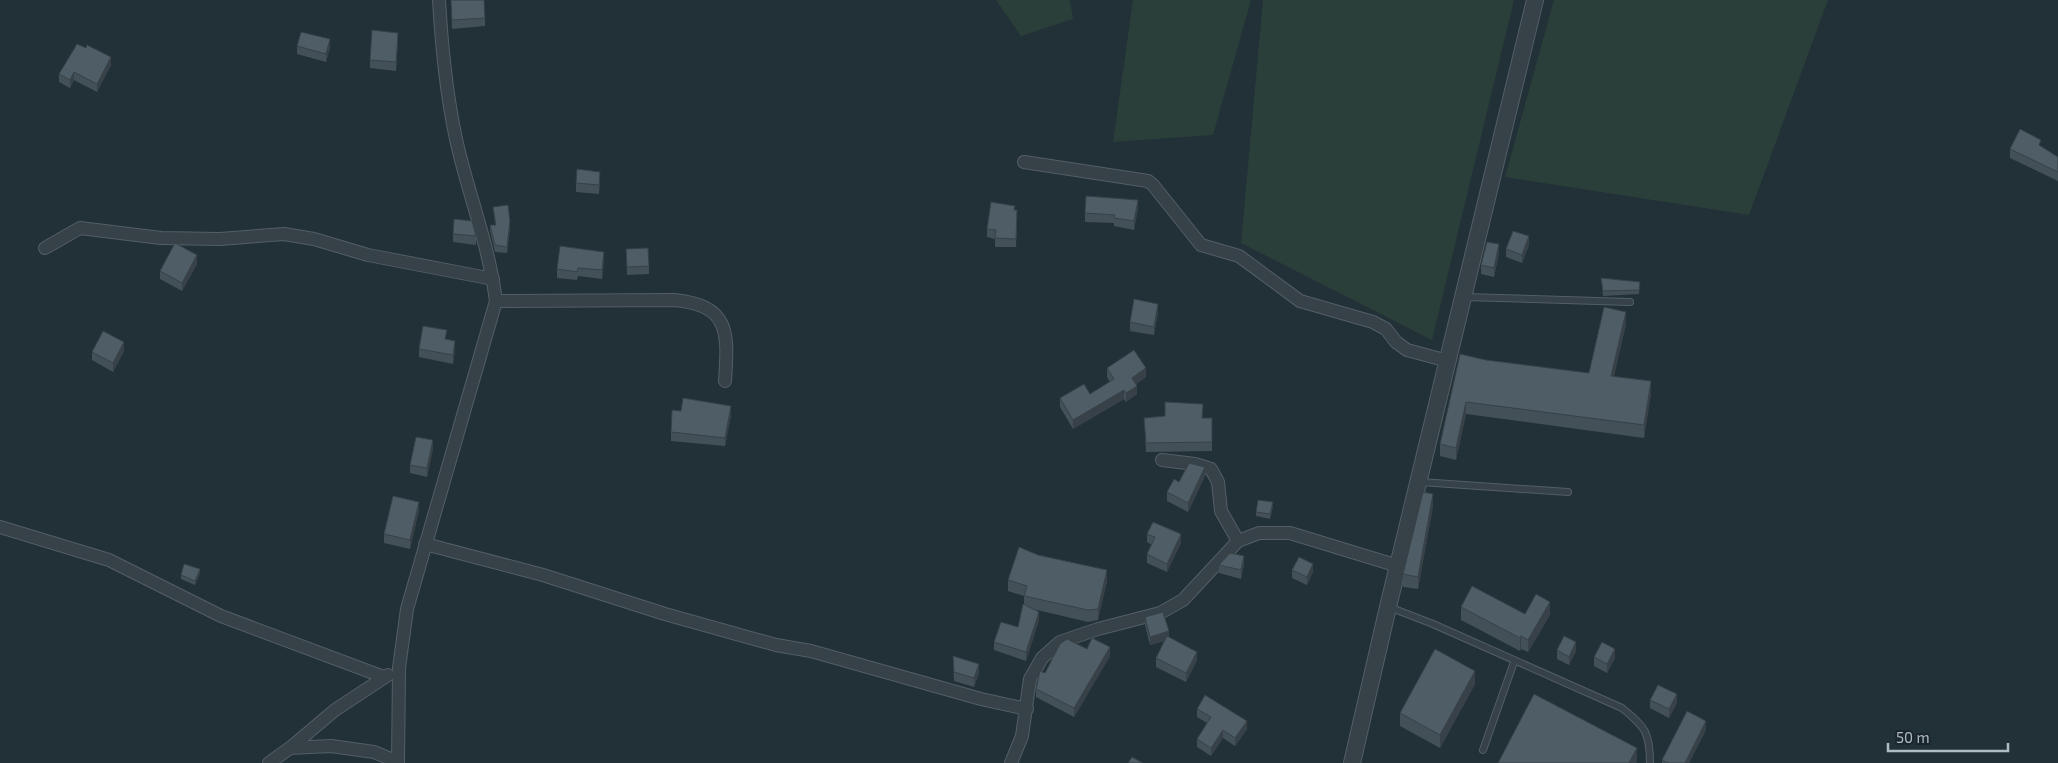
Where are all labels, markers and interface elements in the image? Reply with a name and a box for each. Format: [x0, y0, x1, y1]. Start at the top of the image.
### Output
scale bar [1888, 720, 2008, 752]
text: 50 m [1896, 728, 1930, 746]

